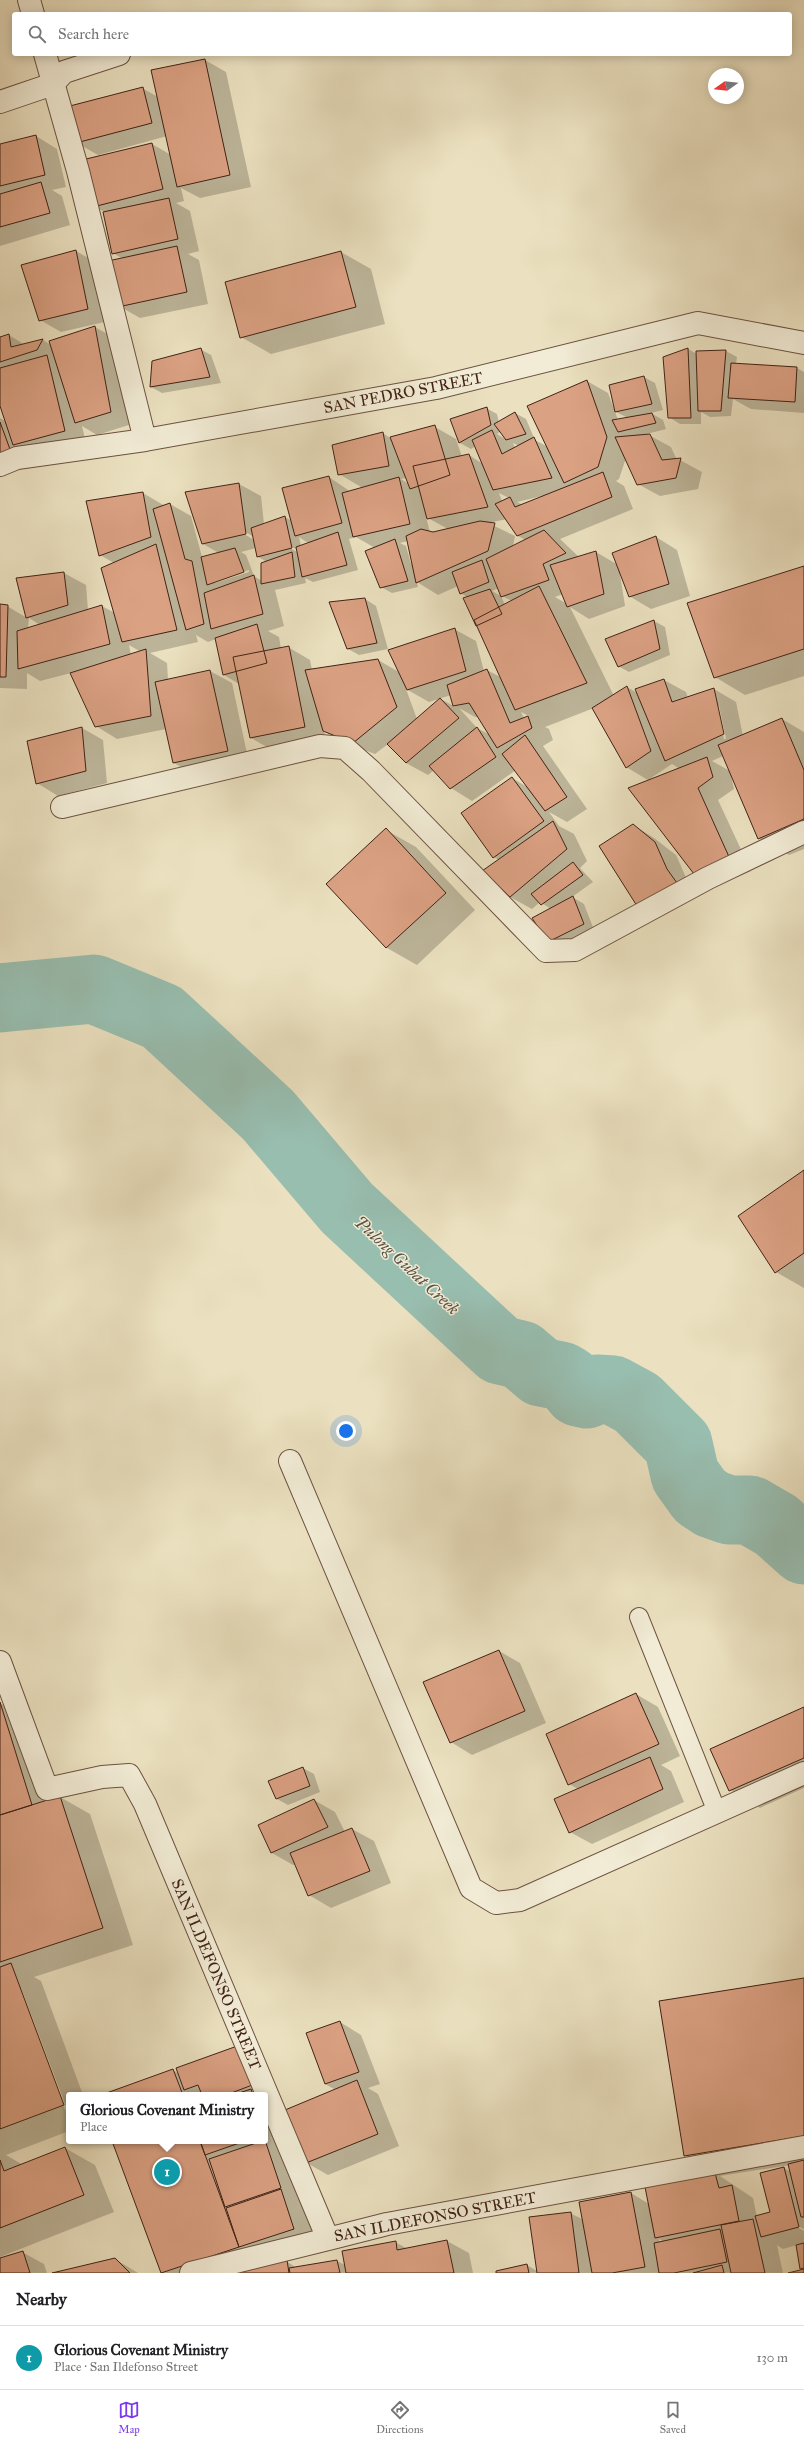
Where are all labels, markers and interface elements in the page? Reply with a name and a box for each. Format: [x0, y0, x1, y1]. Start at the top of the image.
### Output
search box [12, 12, 792, 56]
icon: search [26, 23, 48, 45]
text: Search here [58, 25, 129, 43]
north arrow [708, 68, 744, 104]
street label: SAN PEDRO STREET [322, 368, 484, 417]
water label: Pulong Gubat Creek [350, 1211, 464, 1320]
your location [336, 1421, 356, 1441]
street label: SAN ILDEFONSO STREET [168, 1876, 265, 2073]
popup [66, 2092, 268, 2144]
text: Glorious Covenant Ministry [80, 2101, 254, 2119]
text: Place [80, 2119, 107, 2135]
pin: 1 [154, 2157, 180, 2187]
street label: SAN ILDEFONSO STREET [332, 2188, 538, 2245]
text: Nearby [16, 2289, 67, 2310]
text: Glorious Covenant Ministry [54, 2341, 228, 2359]
text: 1 [26, 2350, 32, 2366]
text: 130 m [756, 2350, 788, 2366]
text: Place · San Ildefonso Street [54, 2359, 198, 2375]
tab: Map [118, 2399, 140, 2436]
tab: Directions [376, 2399, 424, 2436]
tab: Saved [660, 2399, 686, 2436]

